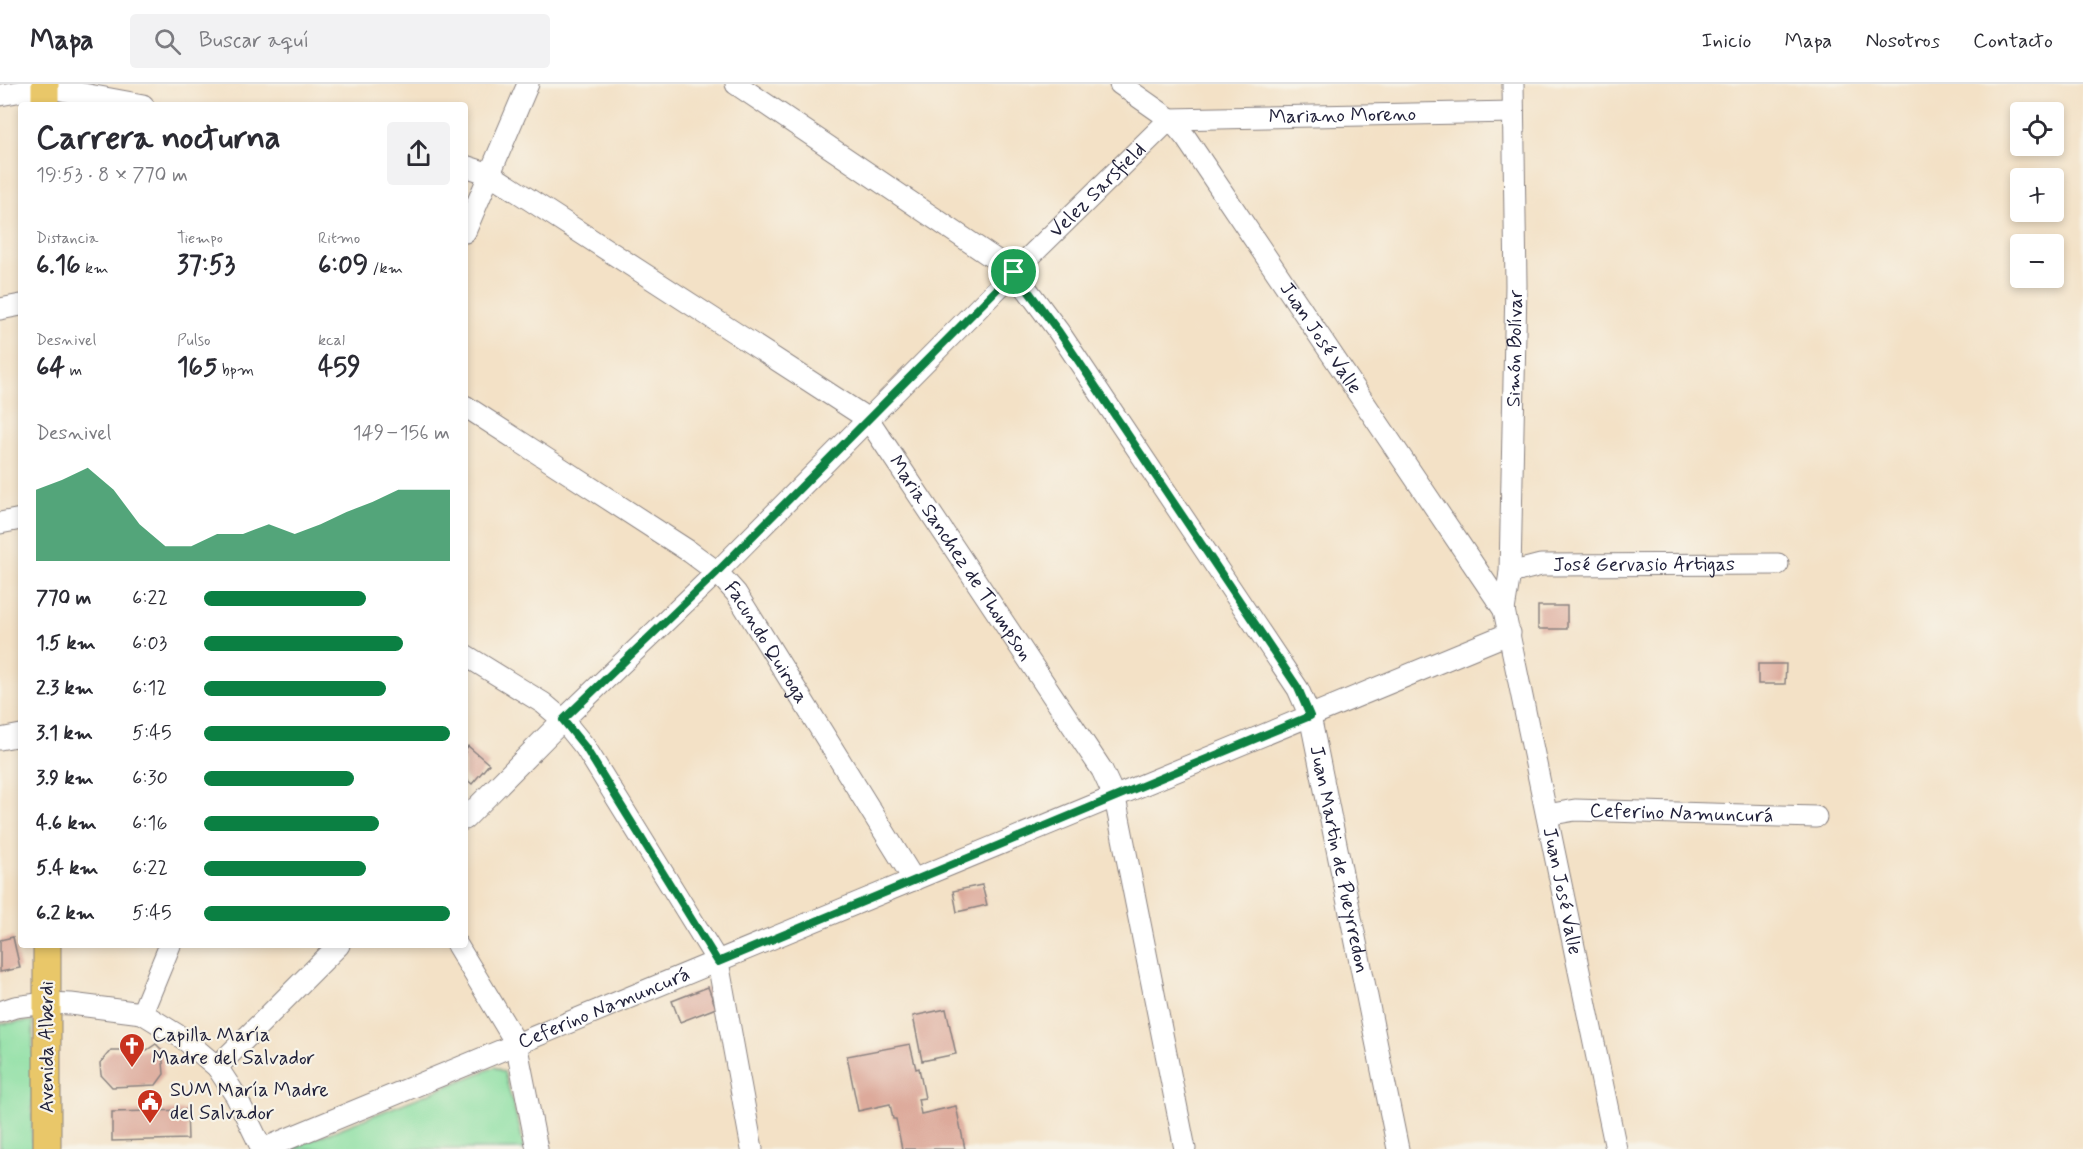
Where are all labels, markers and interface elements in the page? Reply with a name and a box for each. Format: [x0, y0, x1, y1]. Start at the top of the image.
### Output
search box [130, 14, 550, 68]
text: Mapa [30, 23, 94, 60]
icon: search [151, 25, 184, 58]
text: Buscar aquí [199, 27, 309, 55]
text: Inicio [1702, 27, 1752, 55]
text: Mapa [1785, 27, 1832, 55]
text: Nosotros [1865, 27, 1940, 55]
text: Contacto [1973, 27, 2053, 55]
street label: Mariano Moreno [1268, 100, 1416, 130]
map controls [2010, 102, 2064, 288]
button: locate [2010, 102, 2064, 156]
text: Carrera nocturna [36, 117, 281, 161]
button: share [387, 122, 450, 185]
street label: Velez Sarsfield [1043, 136, 1152, 244]
text: 19:53 · 8 × 770 m [36, 162, 188, 189]
button: + [2010, 168, 2064, 222]
text: Distancia [36, 228, 98, 249]
text: Tiempo [177, 228, 223, 249]
text: Ritmo [318, 228, 360, 249]
button: − [2010, 234, 2064, 288]
pin [988, 246, 1039, 297]
text: 6.16 [36, 249, 81, 283]
text: 37:53 [177, 249, 235, 283]
text: 6:09 [318, 249, 368, 283]
icon: arrive [997, 255, 1030, 288]
text: km [81, 258, 108, 279]
text: /km [368, 258, 403, 279]
street label: Juan José Valle [1273, 277, 1368, 399]
street label: Simón Bolívar [1500, 289, 1529, 407]
text: Desnivel [36, 330, 96, 351]
text: Pulso [177, 330, 211, 351]
text: kcal [318, 330, 345, 351]
text: 64 [36, 351, 65, 385]
text: 165 [177, 351, 217, 385]
text: 459 [318, 351, 361, 385]
text: m [65, 360, 82, 381]
text: bpm [217, 360, 254, 381]
text: Desnivel [36, 420, 111, 447]
text: 149–156 m [353, 420, 450, 447]
street label: Maria Sanchez de Thompson [882, 450, 1039, 666]
street label: José Gervasio Artigas [1553, 551, 1735, 578]
street label: Facundo Quiroga [718, 575, 815, 708]
text: 770 m [36, 585, 92, 612]
text: 6:22 [132, 585, 168, 612]
text: 1.5 km [36, 630, 96, 657]
text: 6:03 [132, 630, 167, 657]
text: 2.3 km [36, 675, 94, 702]
text: 6:12 [132, 675, 167, 702]
text: 3.1 km [36, 720, 93, 747]
text: 5:45 [132, 720, 172, 747]
street label: Juan Martin de Pueyrredon [1303, 743, 1375, 976]
text: 3.9 km [36, 765, 94, 792]
text: 6:30 [132, 765, 168, 792]
street label: Ceferino Namuncurá [1589, 797, 1774, 829]
text: 4.6 km [36, 810, 97, 837]
text: 6:16 [132, 810, 168, 837]
street label: Juan José Valle [1536, 825, 1589, 957]
text: 5.4 km [36, 855, 98, 882]
text: 6:22 [132, 855, 168, 882]
text: 6.2 km [36, 900, 95, 927]
text: 5:45 [132, 900, 172, 927]
street label: Ceferino Namuncurá [514, 960, 694, 1056]
street label: Avenida Alberdi [34, 981, 61, 1113]
place label: Capilla María Madre del Salvador [152, 1022, 315, 1072]
church icon: Capilla María Madre del Salvador [117, 1031, 147, 1069]
place label: SUM María Madre del Salvador [170, 1077, 329, 1127]
public building icon: SUM María Madre del Salvador [135, 1087, 165, 1125]

